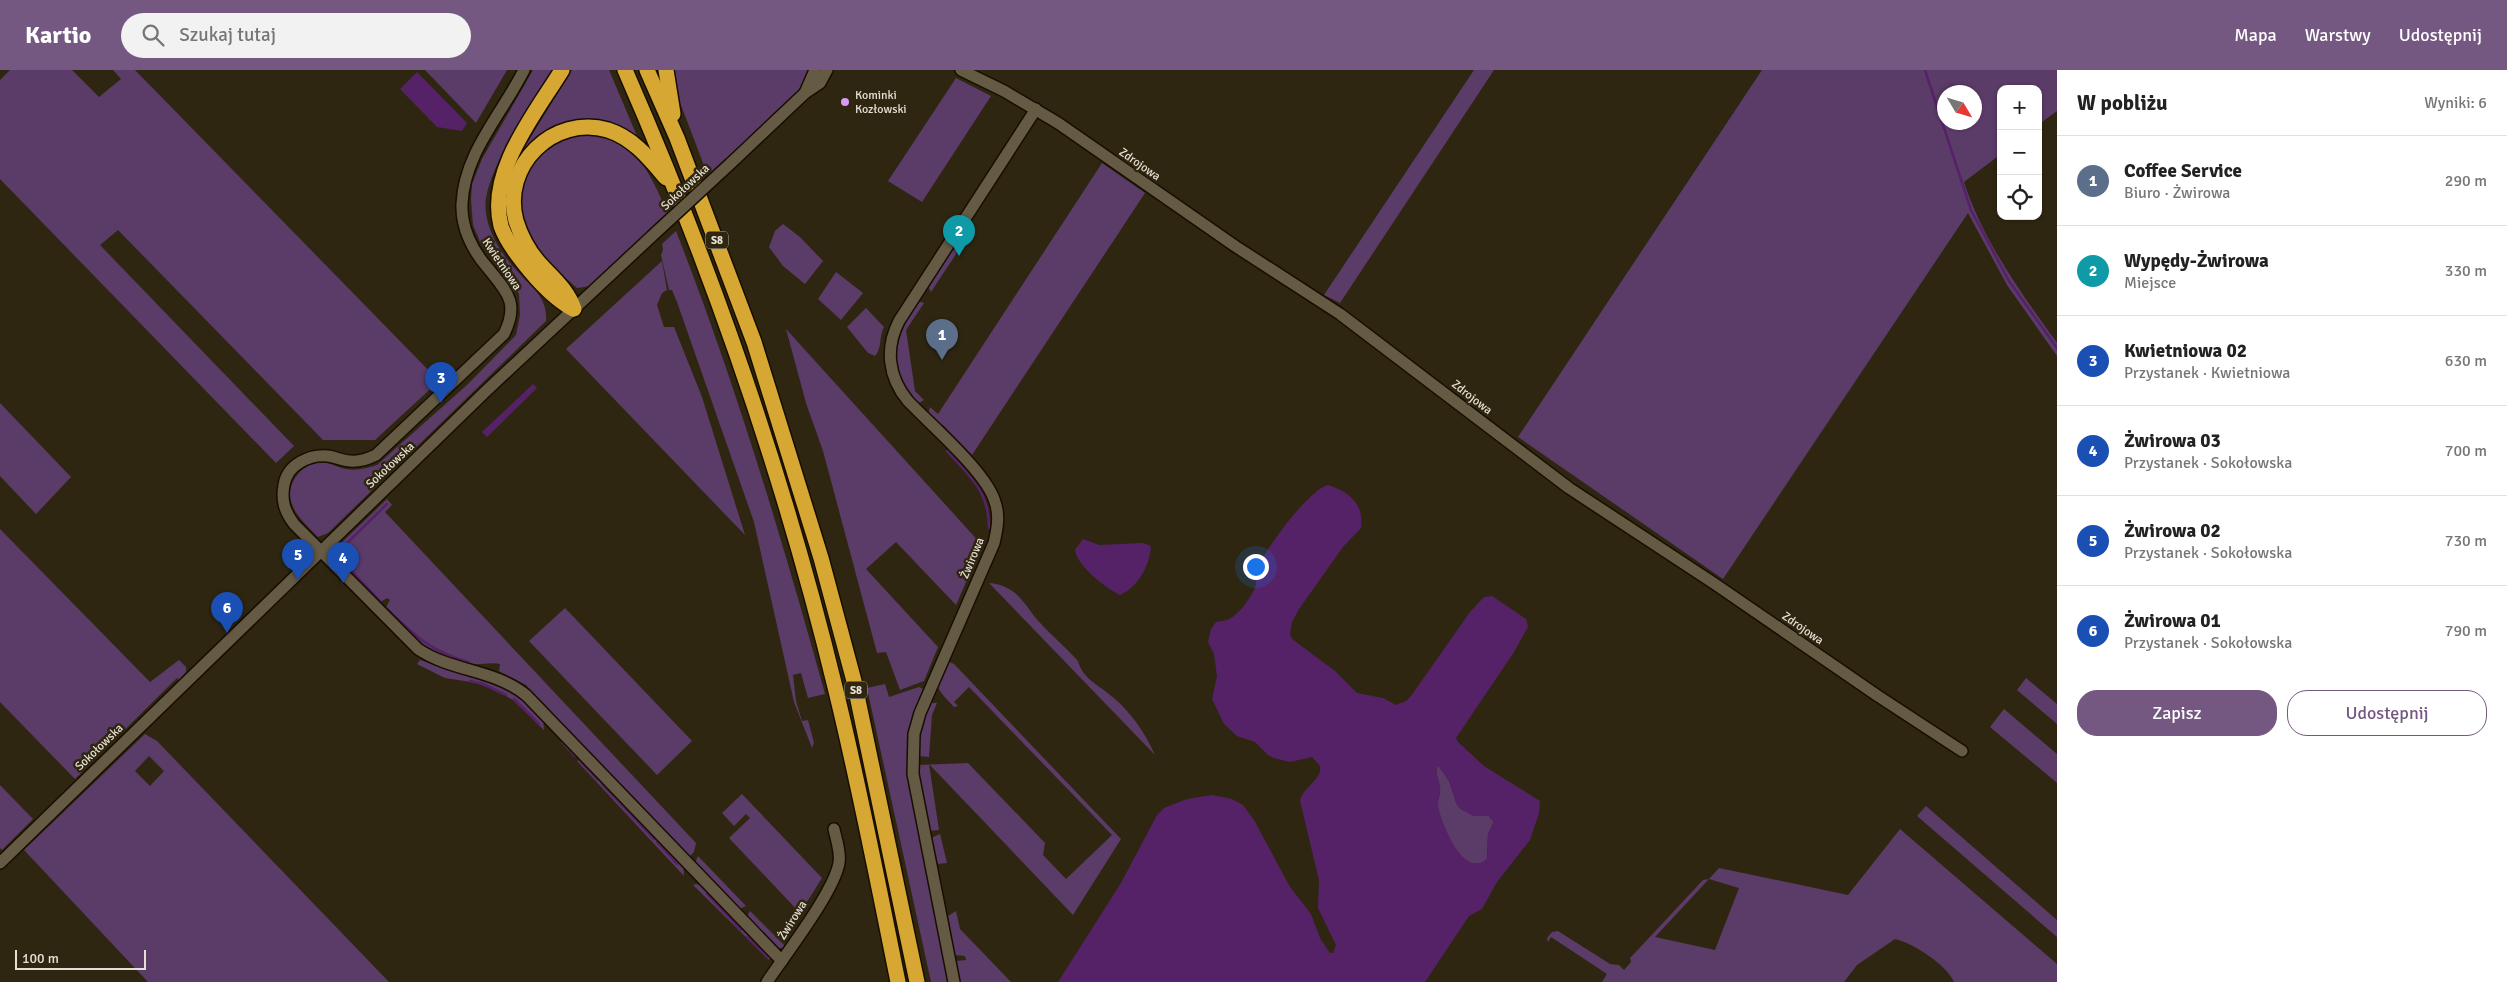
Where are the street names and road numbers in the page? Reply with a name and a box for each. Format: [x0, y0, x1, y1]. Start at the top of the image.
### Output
street label: Zdrojowa [1116, 145, 1163, 184]
street label: Sokołowska [658, 161, 713, 214]
road number: S8 [706, 232, 728, 248]
street label: Kwietniowa [479, 235, 525, 293]
street label: Zdrojowa [1448, 377, 1495, 418]
street label: Sokołowska [363, 439, 418, 492]
street label: Żwirowa [957, 535, 988, 581]
street label: Zdrojowa [1779, 609, 1826, 648]
road number: S8 [845, 682, 867, 698]
street label: Sokołowska [72, 721, 127, 774]
street label: Żwirowa [775, 898, 810, 943]

